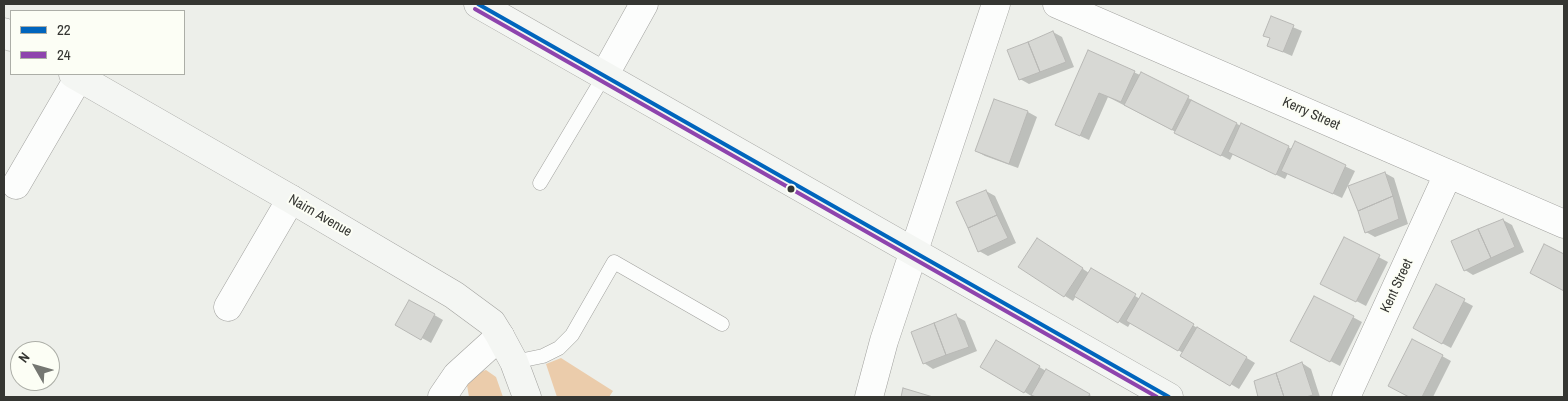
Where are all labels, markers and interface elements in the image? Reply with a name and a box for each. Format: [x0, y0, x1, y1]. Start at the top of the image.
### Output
legend [10, 10, 185, 75]
text: 22 [57, 19, 71, 40]
text: 24 [57, 44, 71, 65]
street label: Kerry Street [1280, 94, 1342, 134]
unlabelled marker [786, 184, 796, 194]
street label: Nairn Avenue [285, 191, 355, 241]
street label: Kent Street [1377, 256, 1417, 316]
north arrow [10, 341, 60, 391]
text: N [14, 349, 34, 366]

